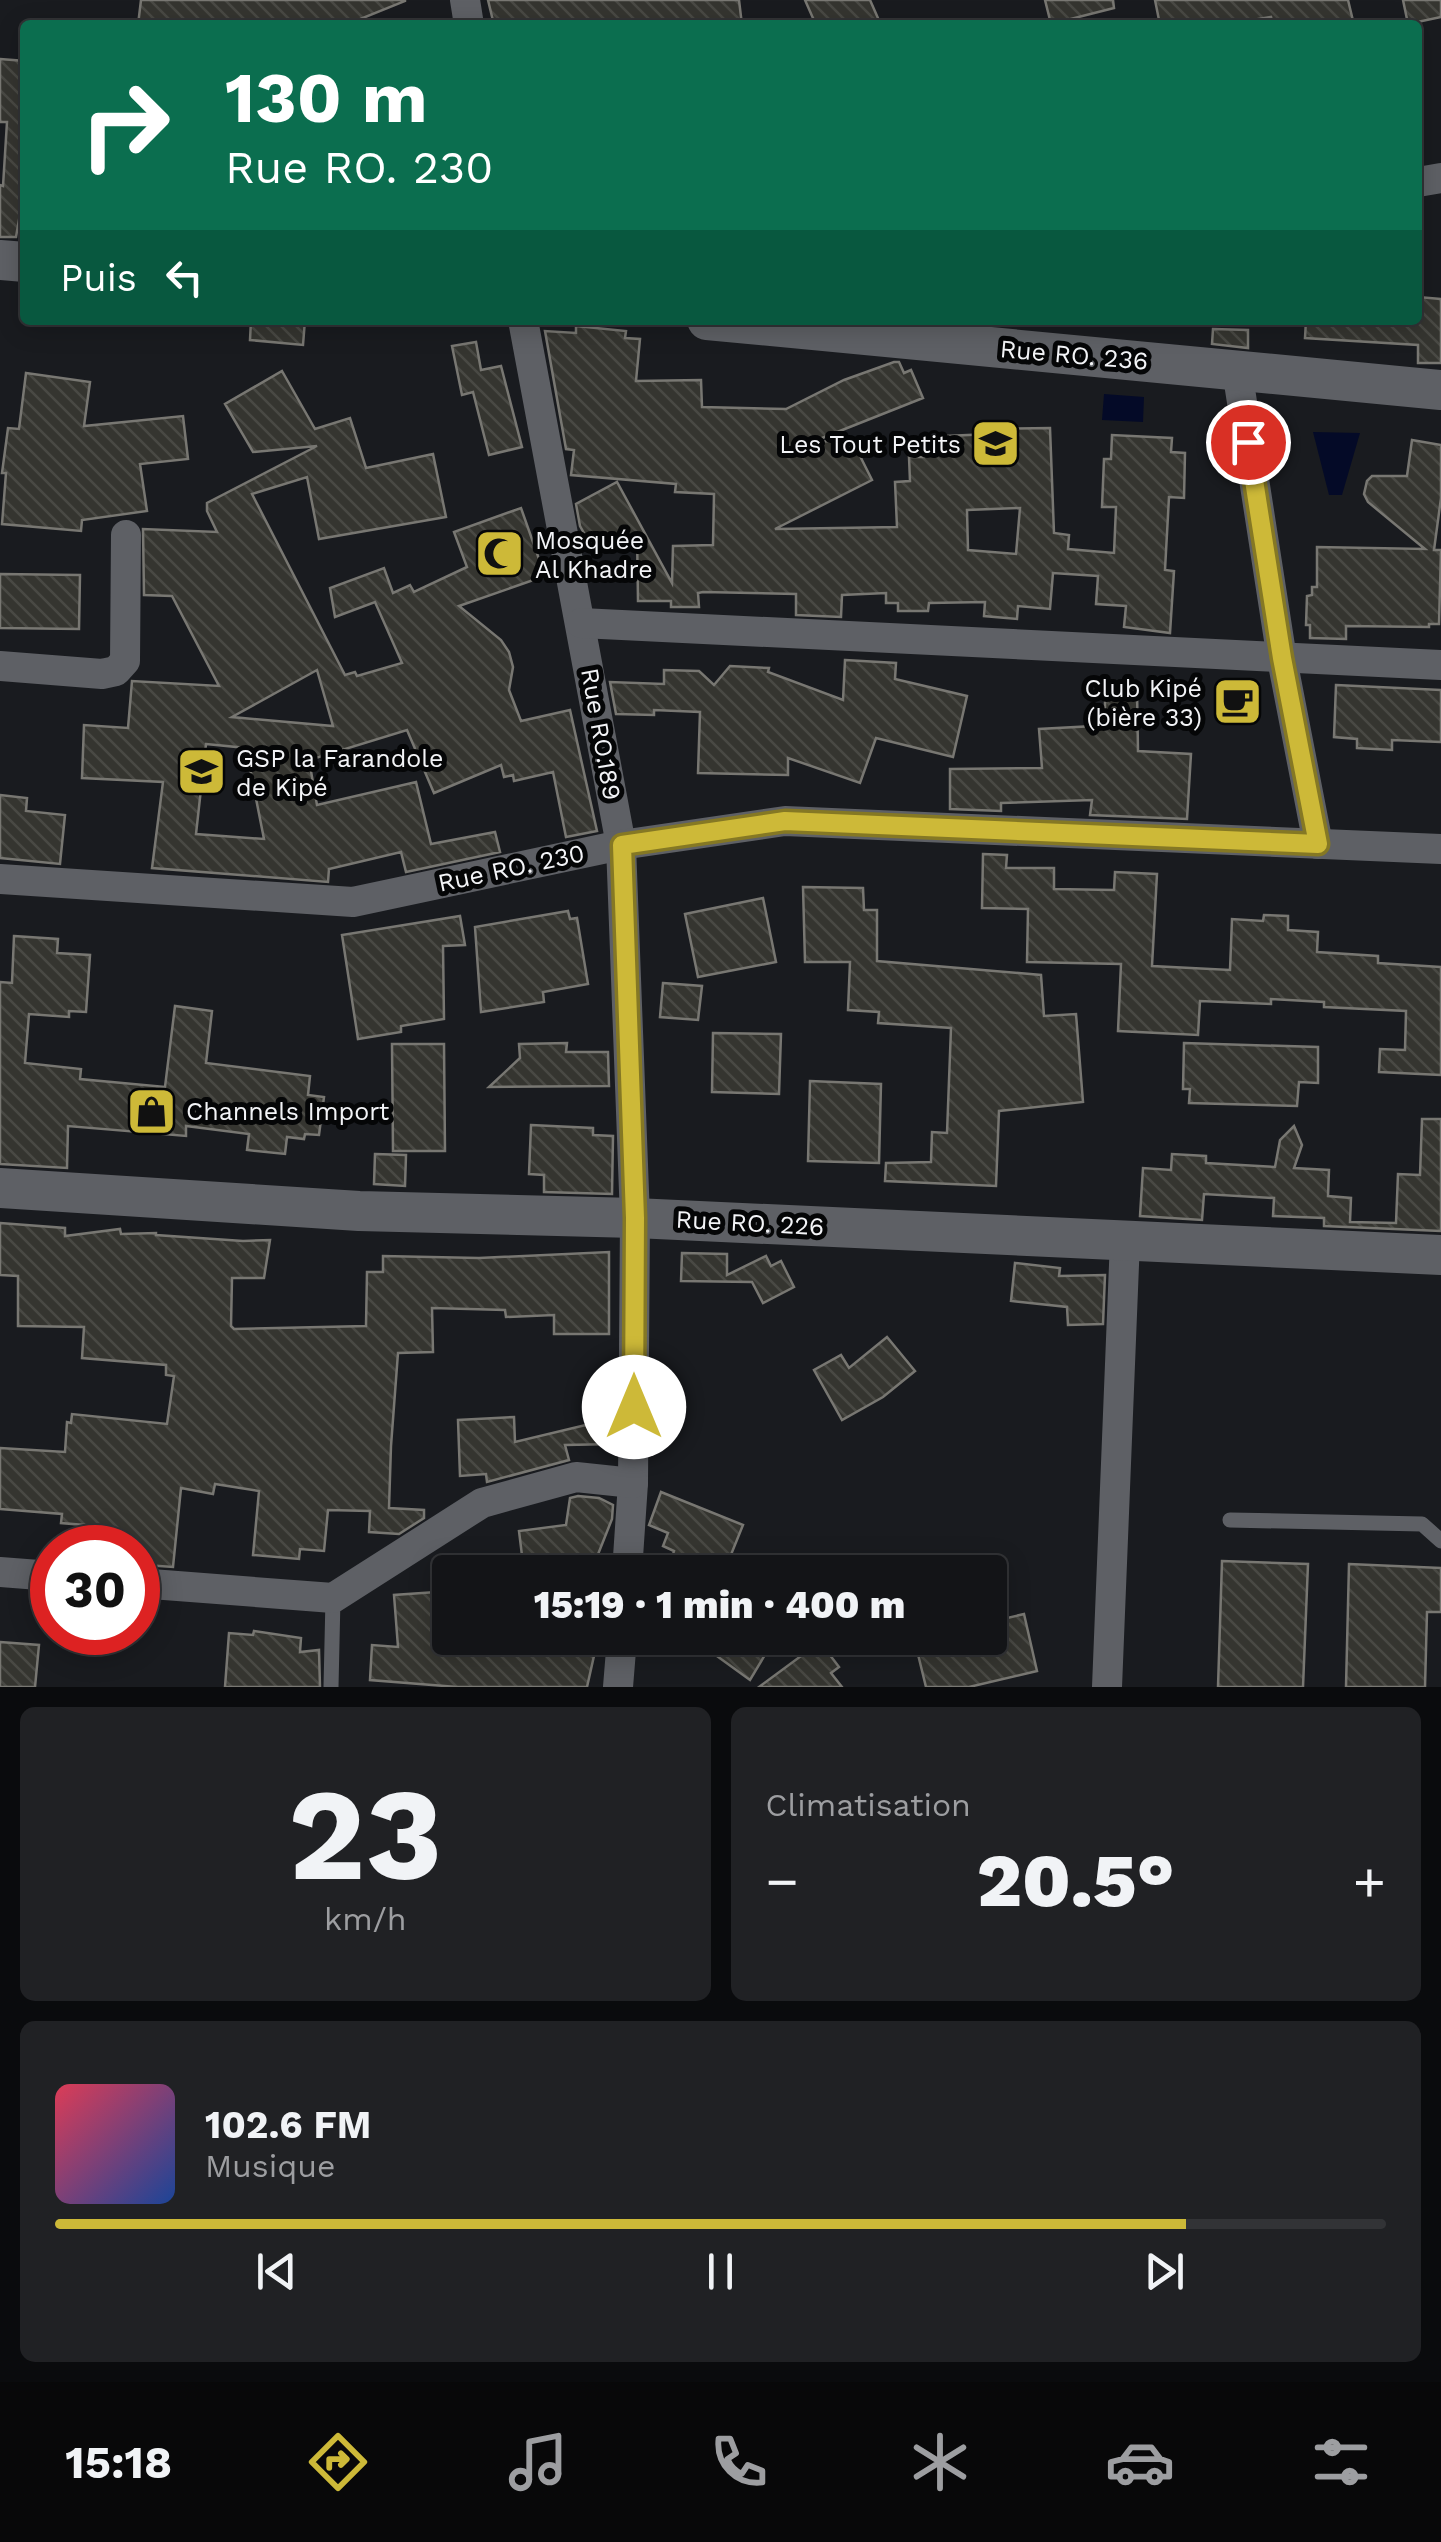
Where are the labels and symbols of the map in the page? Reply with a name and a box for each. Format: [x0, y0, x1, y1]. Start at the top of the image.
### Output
street label: Rue RO. 236 [999, 334, 1149, 376]
pin [1206, 400, 1291, 485]
school or university icon: Les Tout Petits [970, 418, 1022, 470]
place label: Les Tout Petits [779, 430, 961, 459]
place label: Mosquée Al Khadre [535, 526, 653, 584]
mosque icon: Mosquée Al Khadre [474, 528, 526, 580]
street label: Rue RO.189 [575, 666, 627, 802]
place label: Club Kipé (bière 33) [1084, 674, 1202, 732]
cafe icon: Club Kipé (bière 33) [1211, 676, 1263, 728]
place label: GSP la Farandole de Kipé [236, 744, 443, 802]
school or university icon: GSP la Farandole de Kipé [175, 746, 227, 798]
street label: Rue RO. 230 [435, 838, 587, 898]
shop icon: Channels Import [125, 1085, 177, 1137]
place label: Channels Import [186, 1097, 390, 1126]
street label: Rue RO. 226 [675, 1205, 825, 1241]
position arrow [582, 1355, 686, 1459]
speed limit sign: 30 [30, 1525, 160, 1655]

